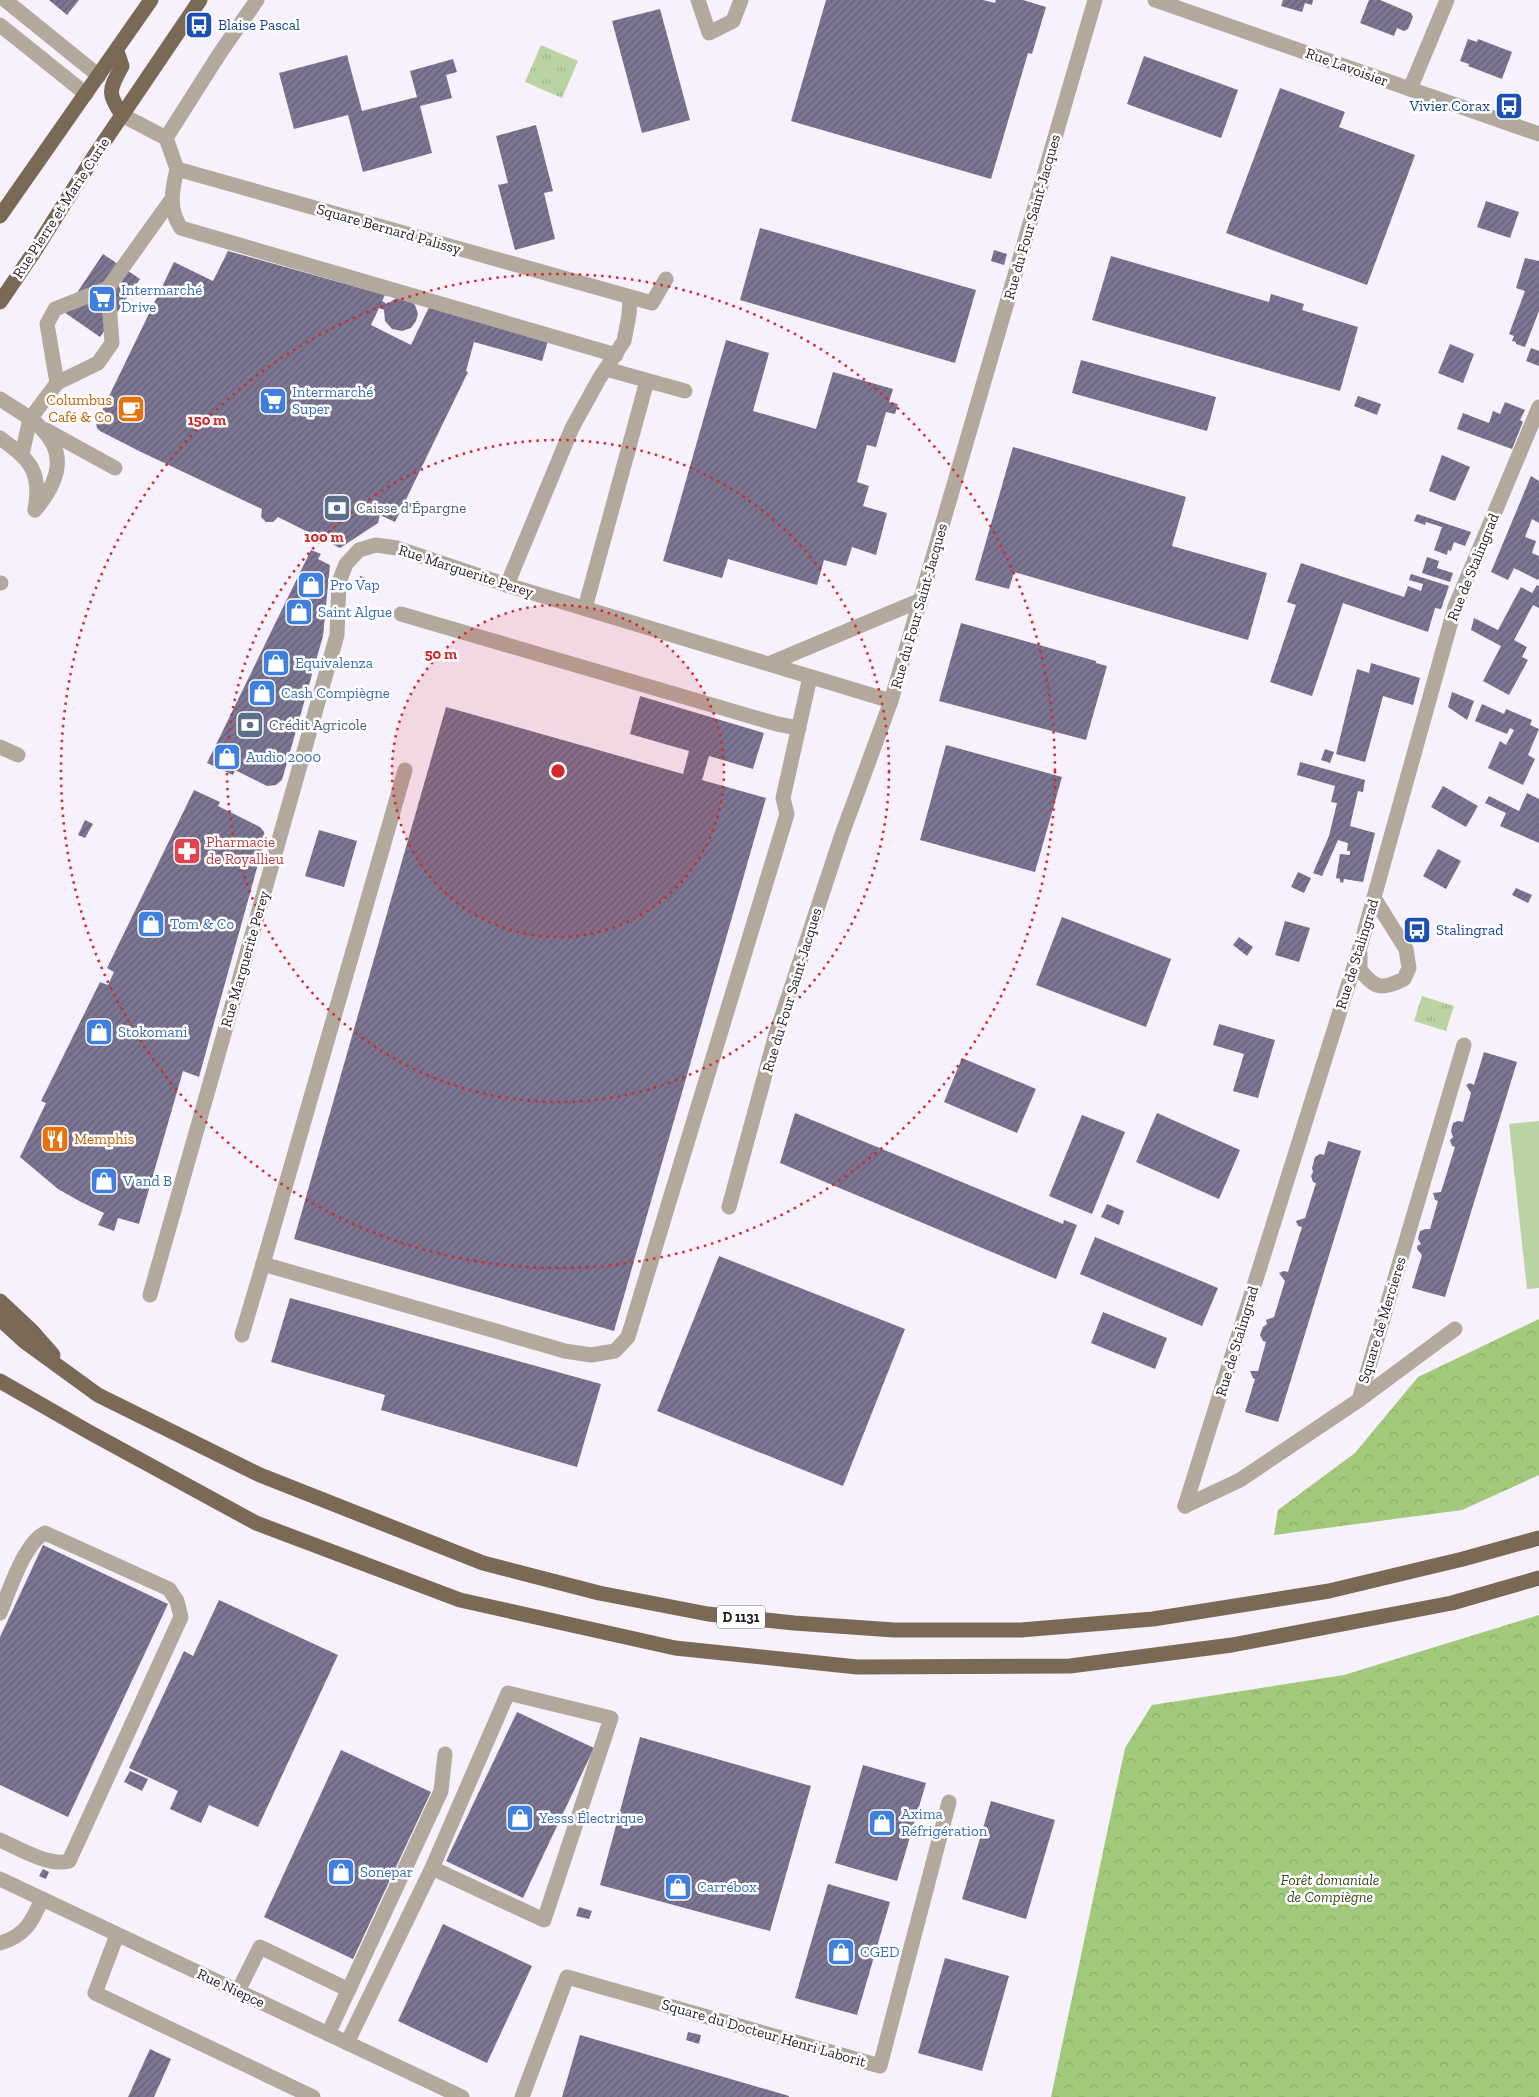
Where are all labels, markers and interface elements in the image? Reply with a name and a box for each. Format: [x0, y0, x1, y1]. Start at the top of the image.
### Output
bus stop icon: Blaise Pascal [184, 10, 214, 40]
place label: Blaise Pascal [218, 16, 300, 34]
street label: Rue Lavoisier [1303, 44, 1391, 90]
bus stop icon: Vivier Corax [1494, 91, 1524, 121]
place label: Vivier Corax [1409, 97, 1490, 115]
street label: Rue du Four Saint-Jacques [1000, 132, 1064, 302]
street label: Rue Pierre et Marie Curie [9, 134, 113, 282]
street label: Square Bernard Palissy [315, 200, 464, 258]
place label: Intermarché Drive [121, 281, 202, 316]
supermarket icon: Intermarché Drive [87, 284, 117, 314]
place label: Intermarché Super [292, 383, 373, 418]
supermarket icon: Intermarché Super [258, 386, 288, 416]
place label: Columbus Café & Co [46, 391, 112, 426]
cafe icon: Columbus Café & Co [116, 394, 146, 424]
text: 150 m [188, 411, 226, 429]
bank icon: Caisse d'Épargne [322, 493, 352, 523]
place label: Caisse d'Épargne [356, 499, 466, 517]
street label: Rue de Stalingrad [1443, 510, 1503, 623]
street label: Rue du Four Saint-Jacques [887, 521, 951, 691]
text: 100 m [304, 528, 344, 546]
street label: Rue Marguerite Perey [396, 541, 536, 601]
shop icon: Pro Vap [296, 570, 326, 600]
place label: Pro Vap [330, 576, 380, 594]
shop icon: Saint Algue [284, 597, 314, 627]
place label: Saint Algue [318, 603, 392, 621]
text: 50 m [425, 645, 457, 663]
shop icon: Equivalenza [261, 648, 291, 678]
place label: Equivalenza [295, 654, 373, 672]
shop icon: Cash Compiègne [247, 678, 277, 708]
place label: Cash Compiègne [281, 684, 390, 702]
bank icon: Crédit Agricole [235, 710, 265, 740]
place label: Crédit Agricole [269, 716, 367, 734]
shop icon: Audio 2000 [212, 742, 242, 772]
place label: Audio 2000 [246, 748, 321, 766]
centre of rings [549, 762, 567, 780]
place label: Pharmacie de Royallieu [206, 833, 284, 868]
pharmacy icon: Pharmacie de Royallieu [172, 836, 202, 866]
street label: Rue Marguerite Perey [217, 888, 273, 1029]
street label: Rue de Stalingrad [1332, 896, 1383, 1011]
street label: Rue du Four Saint-Jacques [758, 906, 826, 1074]
shop icon: Tom & Co [136, 909, 166, 939]
place label: Tom & Co [170, 915, 234, 933]
bus stop icon: Stalingrad [1402, 915, 1432, 945]
place label: Stalingrad [1436, 921, 1504, 939]
shop icon: Stokomani [84, 1017, 114, 1047]
place label: Stokomani [118, 1023, 187, 1041]
restaurant icon: Memphis [40, 1124, 70, 1154]
place label: Memphis [74, 1130, 134, 1148]
shop icon: V and B [89, 1166, 119, 1196]
place label: V and B [122, 1172, 172, 1190]
street label: Square de Mercieres [1354, 1255, 1410, 1385]
street label: Rue de Stalingrad [1212, 1283, 1263, 1398]
road number: D 1131 [717, 1605, 765, 1628]
shop icon: Yesss Électrique [505, 1803, 535, 1833]
place label: Axima Réfrigération [901, 1805, 988, 1840]
shop icon: Axima Réfrigération [867, 1808, 897, 1838]
place label: Yesss Électrique [538, 1809, 644, 1827]
shop icon: Sonepar [326, 1857, 356, 1887]
place label: Sonepar [360, 1863, 413, 1881]
park label: Forêt domaniale de Compiègne [1281, 1871, 1379, 1906]
shop icon: Carrébox [663, 1872, 693, 1902]
place label: Carrébox [697, 1878, 757, 1896]
shop icon: CGED [826, 1937, 856, 1967]
place label: CGED [860, 1943, 899, 1961]
street label: Rue Niepce [194, 1965, 268, 2011]
street label: Square du Docteur Henri Laborit [660, 1995, 869, 2071]

